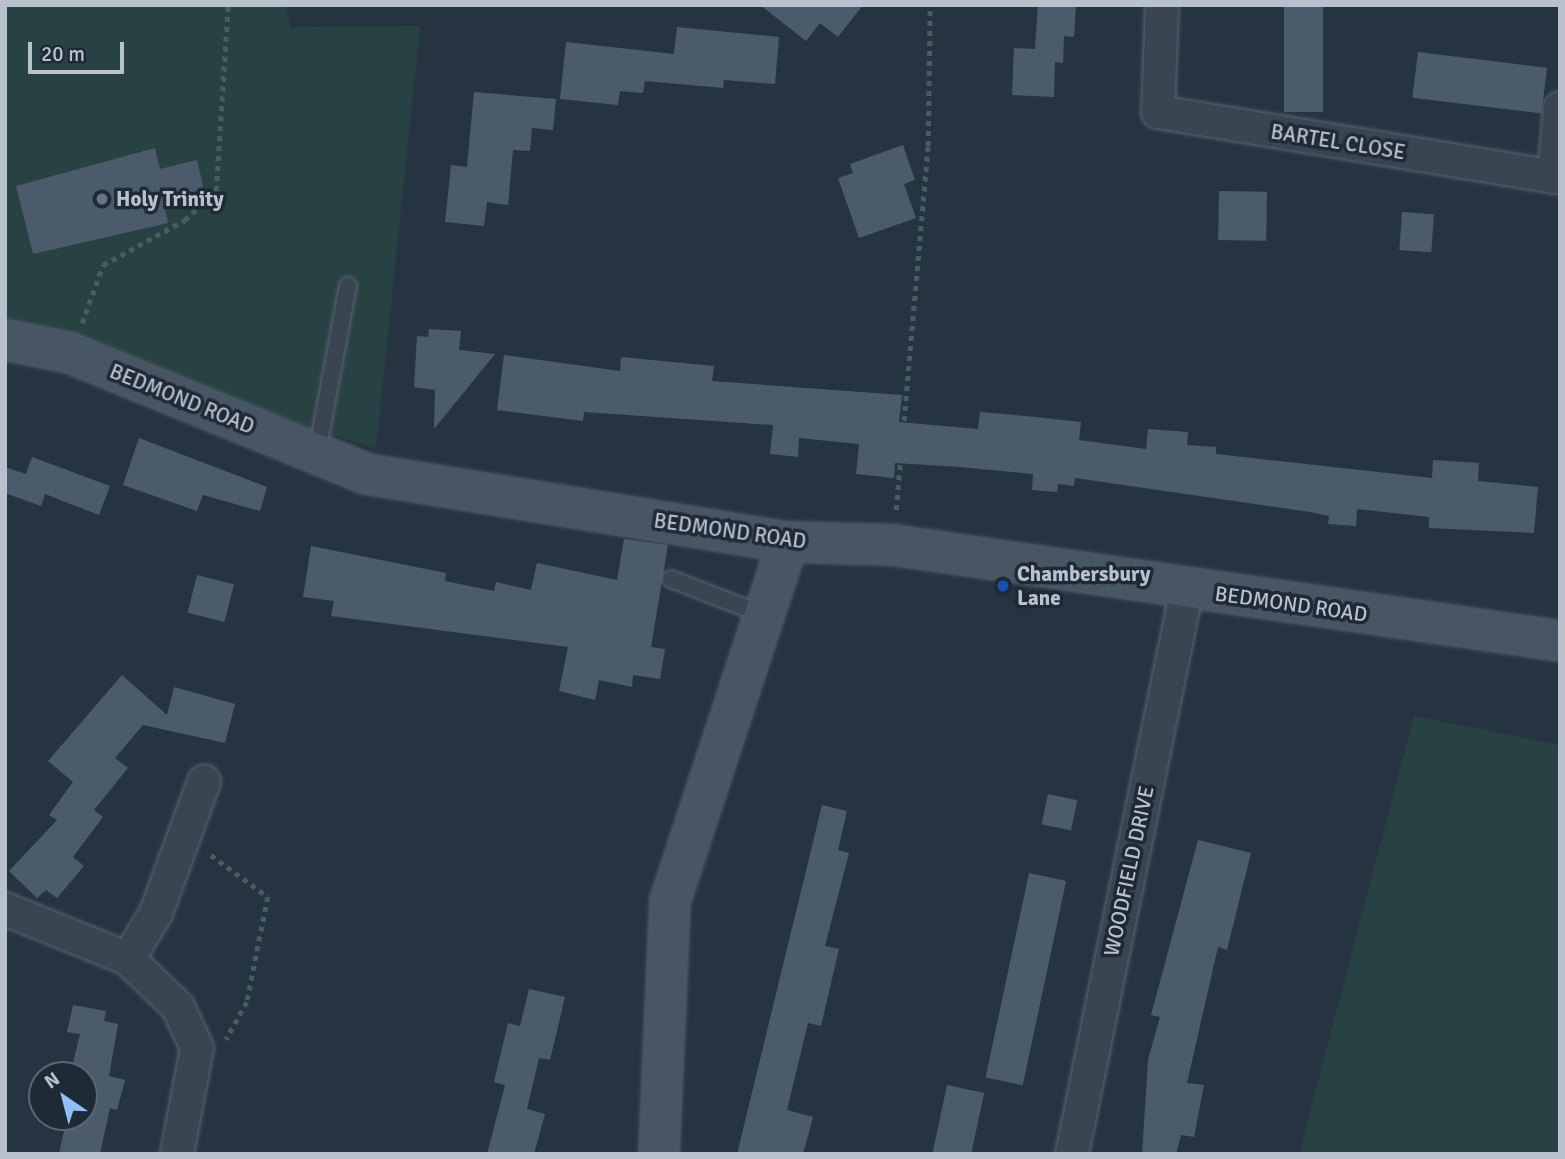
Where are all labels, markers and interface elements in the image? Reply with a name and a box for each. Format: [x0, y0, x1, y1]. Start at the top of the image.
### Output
scale bar [32, 28, 128, 72]
text: 20 m [41, 41, 85, 67]
street label: BARTEL CLOSE [1269, 119, 1407, 165]
place label: Holy Trinity [116, 186, 224, 212]
marker: Holy Trinity [94, 191, 110, 207]
street label: BEDMOND ROAD [106, 359, 258, 439]
street label: BEDMOND ROAD [652, 508, 808, 554]
place label: Chambersbury Lane [1017, 561, 1150, 611]
marker: Chambersbury Lane [995, 578, 1011, 594]
street label: BEDMOND ROAD [1213, 581, 1369, 627]
street label: WOODFIELD DRIVE [1099, 784, 1159, 958]
north arrow [28, 1061, 98, 1131]
text: N [40, 1067, 64, 1094]

